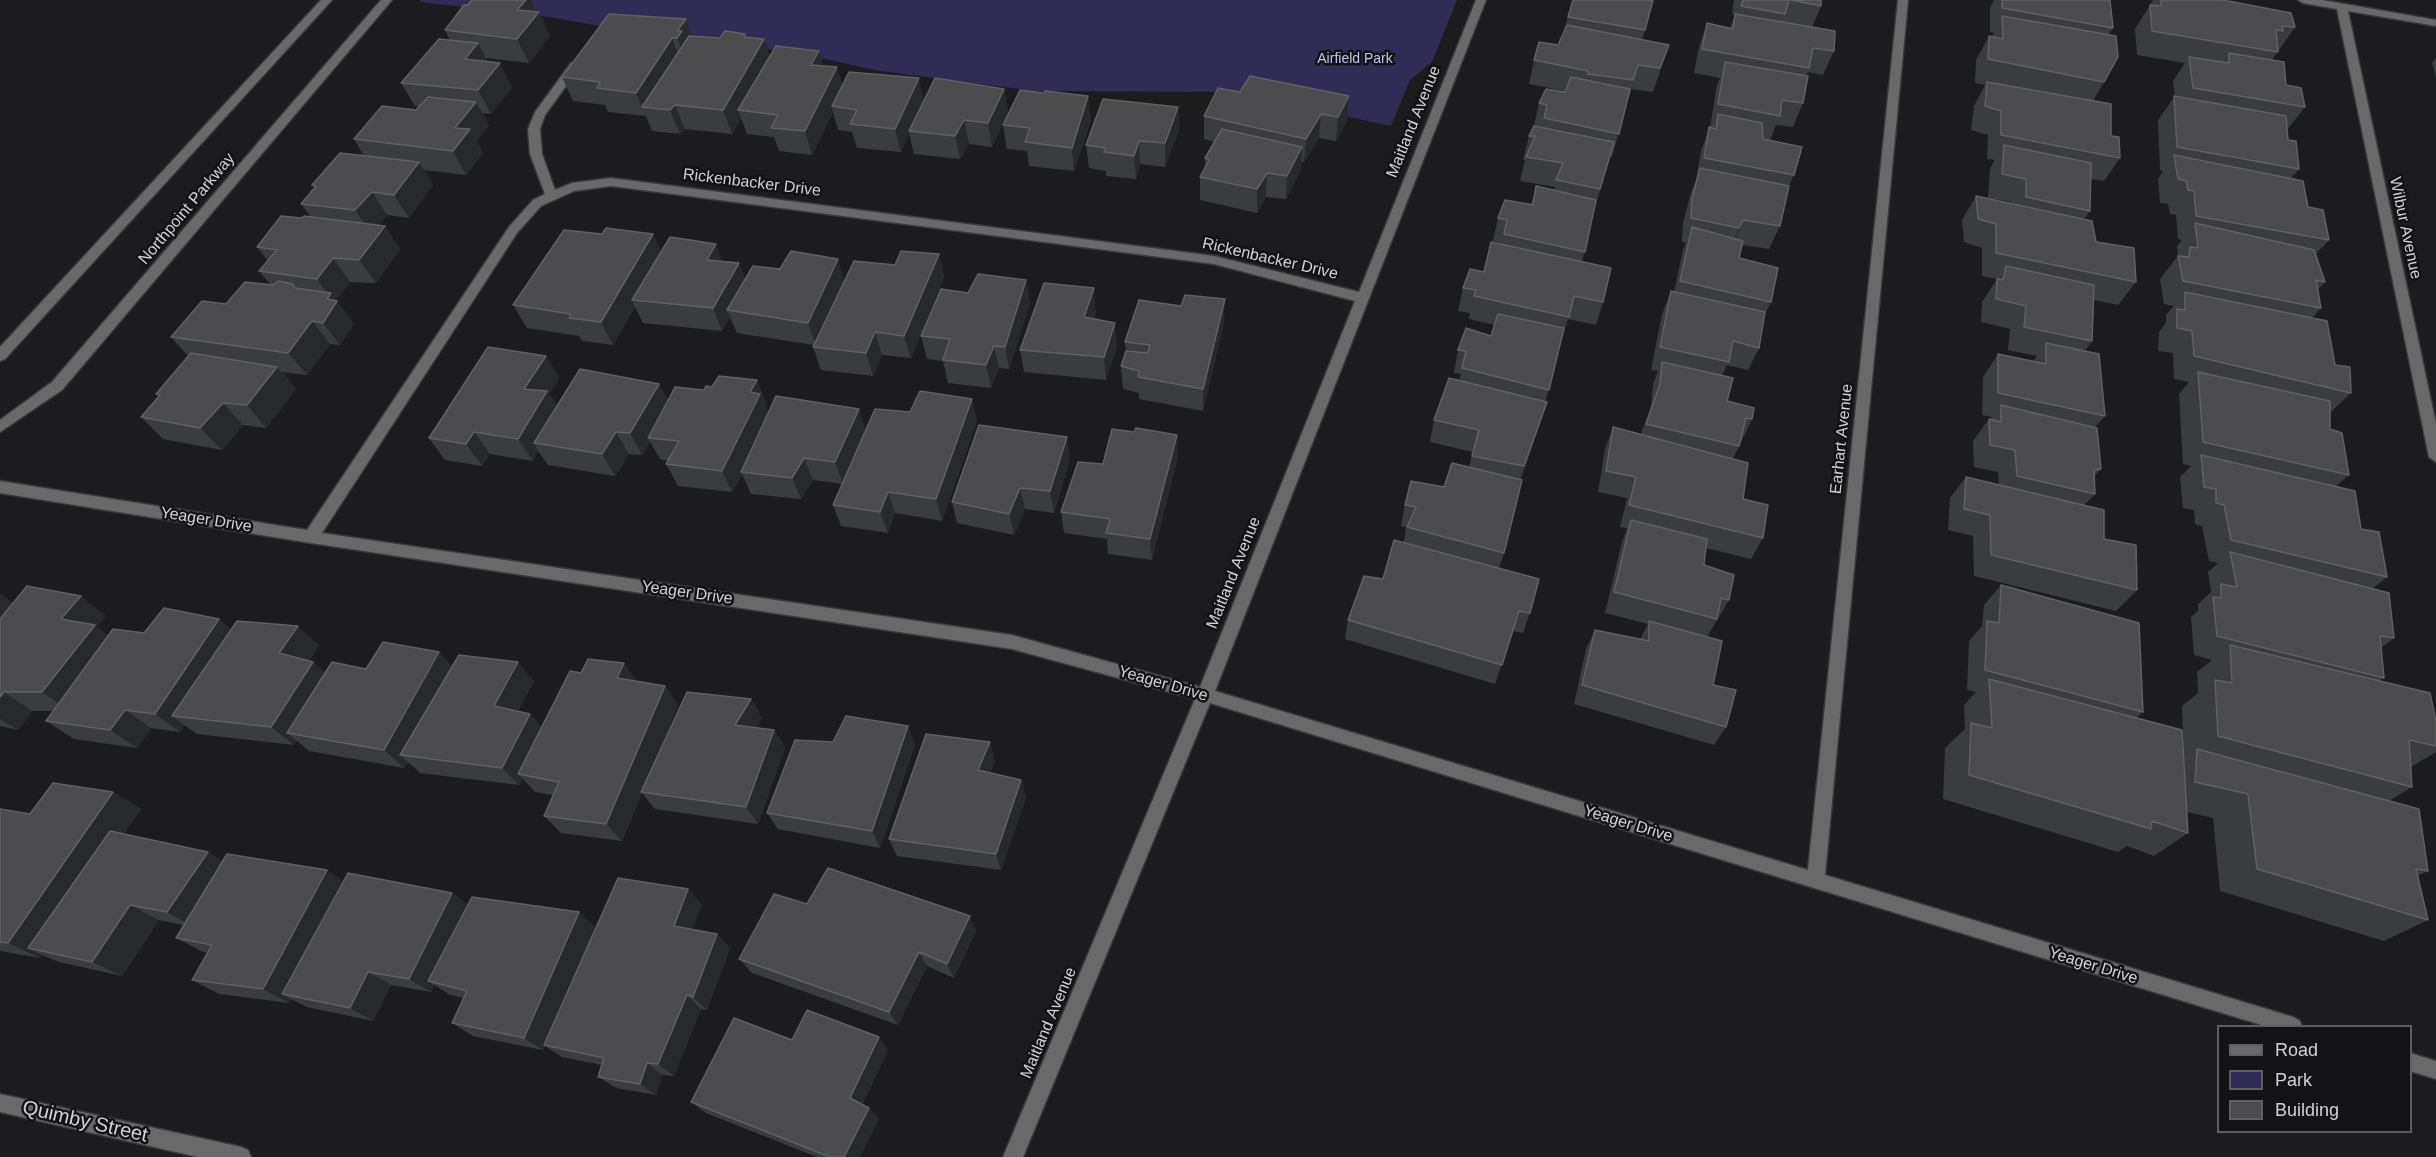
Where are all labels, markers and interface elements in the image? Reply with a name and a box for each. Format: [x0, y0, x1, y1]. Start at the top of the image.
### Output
park label: Airfield Park [1317, 51, 1393, 67]
street label: Maitland Avenue [1383, 63, 1445, 181]
street label: Northpoint Parkway [135, 149, 239, 269]
street label: Rickenbacker Drive [682, 165, 822, 201]
street label: Wilbur Avenue [2385, 175, 2425, 281]
street label: Rickenbacker Drive [1200, 234, 1340, 284]
street label: Earhart Avenue [1827, 383, 1857, 495]
street label: Yeager Drive [159, 503, 253, 537]
street label: Maitland Avenue [1203, 514, 1265, 632]
street label: Yeager Drive [640, 577, 734, 609]
street label: Yeager Drive [1116, 662, 1210, 706]
street label: Yeager Drive [1581, 801, 1675, 847]
street label: Yeager Drive [2046, 943, 2140, 989]
street label: Maitland Avenue [1017, 965, 1081, 1081]
legend [2217, 1025, 2412, 1133]
text: Road [2275, 1040, 2318, 1060]
text: Park [2275, 1070, 2312, 1090]
street label: Quimby Street [20, 1096, 150, 1148]
text: Building [2275, 1100, 2339, 1120]

